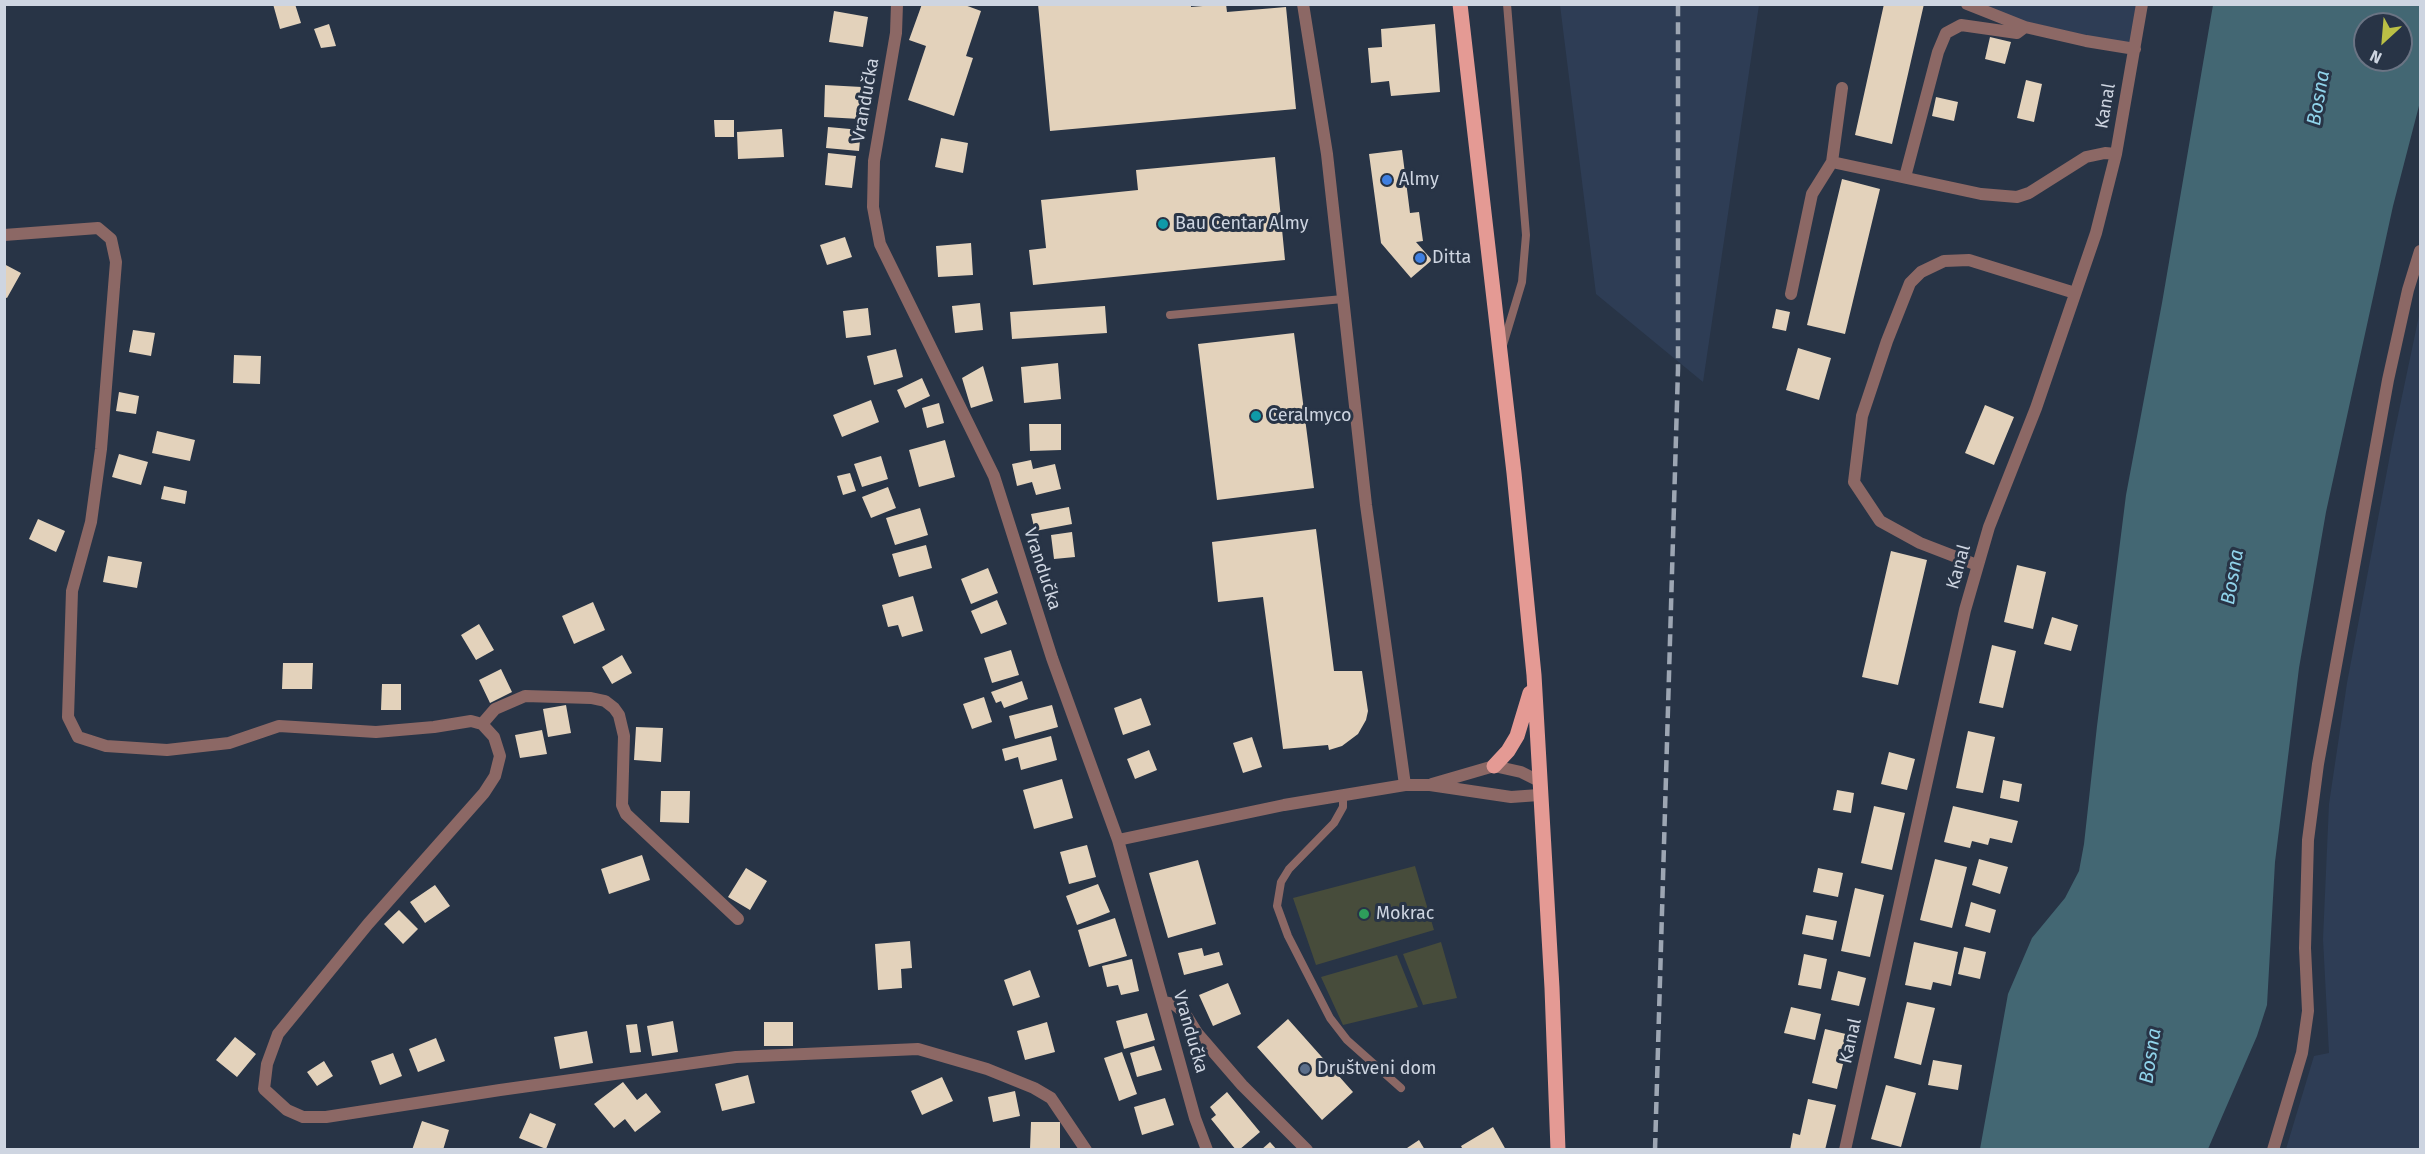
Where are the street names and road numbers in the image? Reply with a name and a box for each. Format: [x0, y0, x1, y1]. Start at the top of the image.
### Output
street label: Vrandučka [848, 56, 884, 144]
street label: Kanal [2091, 82, 2121, 130]
street label: Vrandučka [1019, 525, 1065, 613]
street label: Kanal [1942, 542, 1976, 592]
street label: Vrandučka [1168, 988, 1212, 1076]
street label: Kanal [1835, 1016, 1867, 1066]

